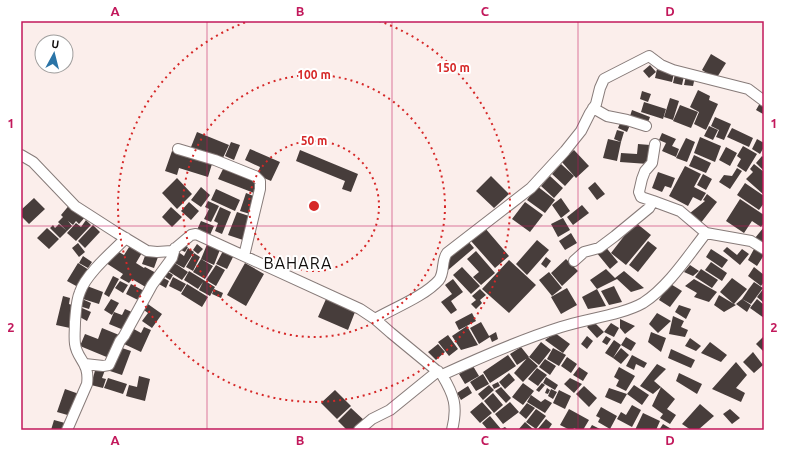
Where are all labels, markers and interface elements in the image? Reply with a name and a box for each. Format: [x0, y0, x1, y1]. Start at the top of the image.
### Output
text: A [110, 4, 120, 18]
text: B [296, 4, 305, 18]
text: C [481, 4, 490, 18]
text: D [665, 4, 675, 18]
north arrow [34, 34, 74, 74]
text: U [51, 38, 60, 51]
text: 150 m [436, 61, 470, 74]
text: 100 m [297, 68, 331, 81]
text: 1 [7, 116, 15, 130]
text: 1 [770, 116, 778, 130]
text: 50 m [301, 134, 327, 147]
centre of rings [307, 199, 321, 213]
district label: BAHARA [264, 254, 332, 272]
text: 2 [7, 320, 15, 334]
text: 2 [770, 320, 778, 334]
text: A [110, 433, 120, 447]
text: B [296, 433, 305, 447]
text: C [481, 433, 490, 447]
text: D [665, 433, 675, 447]

